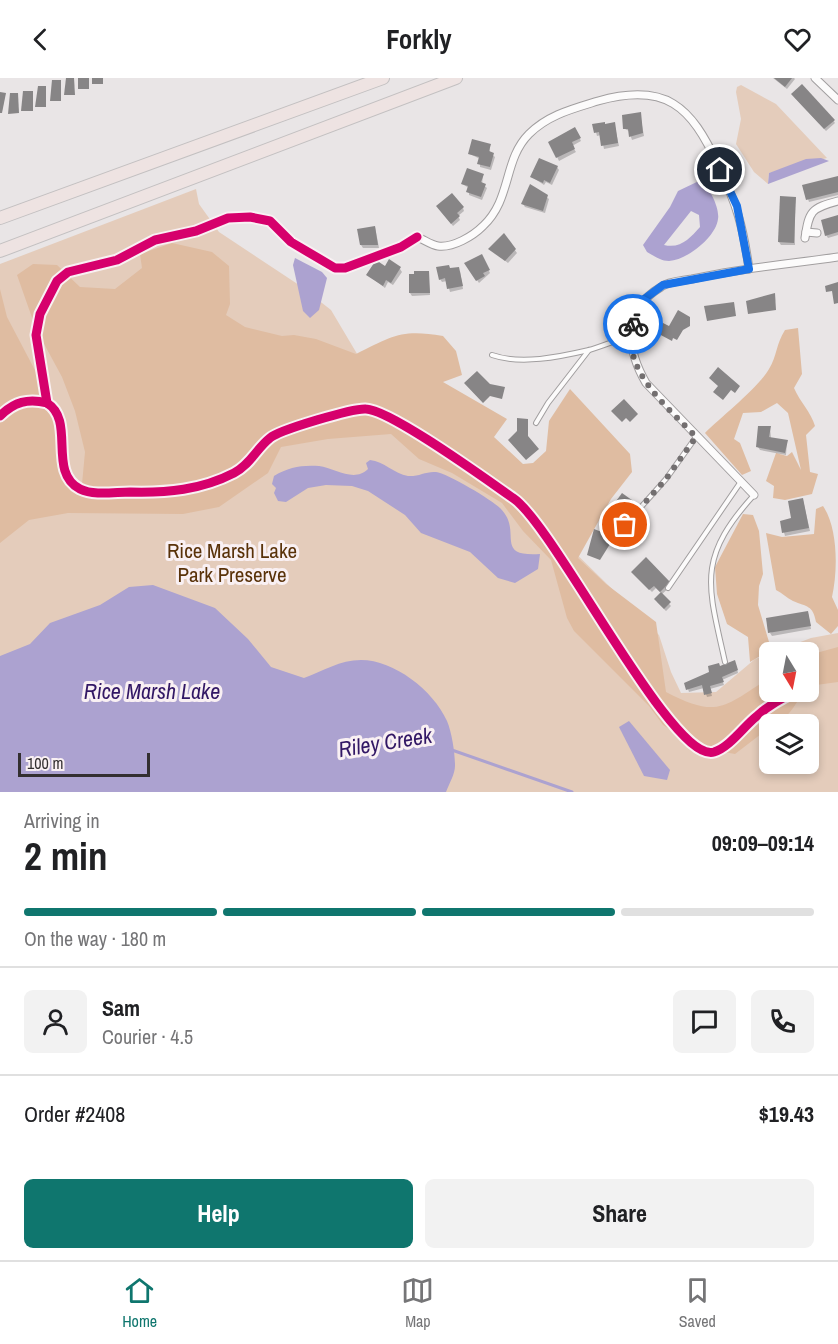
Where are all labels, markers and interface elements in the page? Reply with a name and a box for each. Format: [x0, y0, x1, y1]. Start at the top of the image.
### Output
text: Forkly [386, 21, 452, 57]
icon: back [24, 23, 57, 56]
icon: heart [781, 23, 814, 56]
pin [694, 144, 745, 195]
icon: home [703, 153, 736, 186]
courier [603, 294, 663, 354]
icon: bike [617, 308, 650, 341]
pin [599, 499, 650, 550]
icon: bag [608, 508, 641, 541]
park label: Rice Marsh Lake Park Preserve [167, 536, 297, 589]
north arrow [759, 642, 819, 702]
map controls [759, 642, 819, 774]
water label: Rice Marsh Lake [84, 676, 220, 706]
button: layers [759, 714, 819, 774]
water label: Riley Creek [336, 720, 435, 764]
scale bar [18, 750, 150, 778]
text: 100 m [27, 752, 63, 774]
text: Arriving in [24, 807, 100, 834]
text: 09:09–09:14 [712, 828, 814, 858]
text: 2 min [24, 830, 108, 882]
text: On the way · 180 m [24, 925, 166, 952]
button: person [24, 990, 87, 1053]
button: chat [673, 990, 736, 1053]
button: phone [751, 990, 814, 1053]
text: Sam [102, 993, 140, 1023]
text: Courier · 4.5 [102, 1023, 193, 1050]
text: Order #2408 [24, 1099, 125, 1129]
text: $19.43 [759, 1099, 814, 1129]
button: Help [24, 1179, 413, 1248]
button: Share [425, 1179, 814, 1248]
tab: Home [122, 1274, 157, 1332]
tab: Map [401, 1274, 434, 1332]
tab: Saved [679, 1274, 716, 1332]

